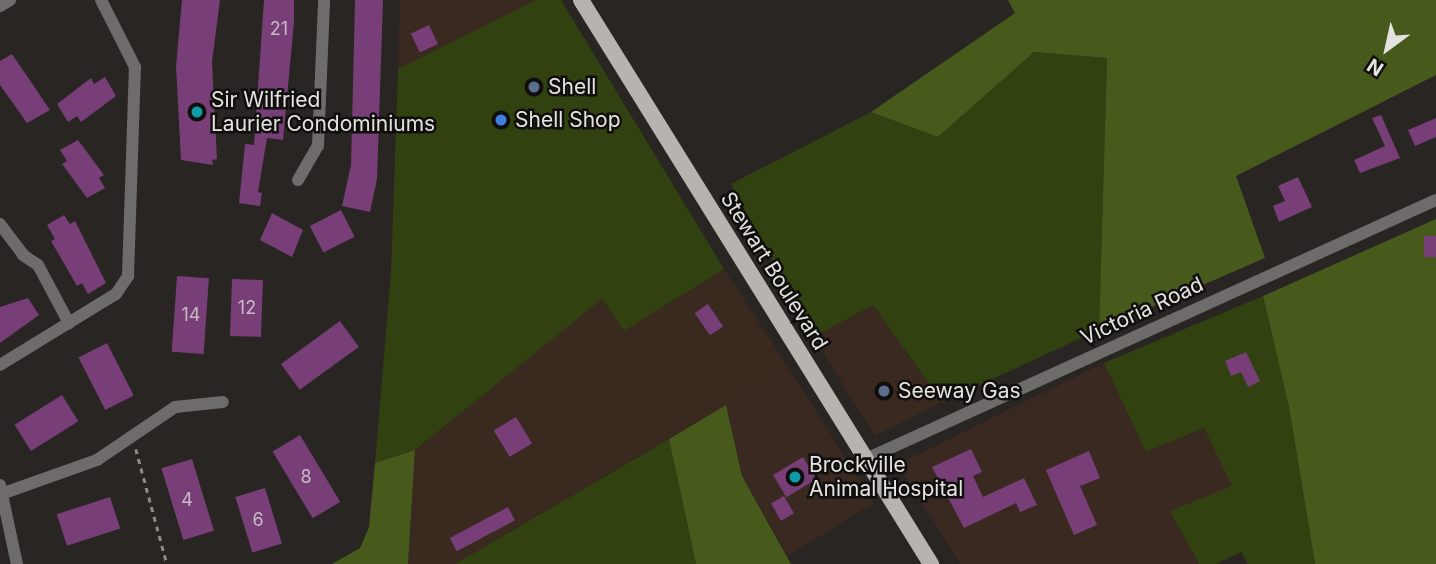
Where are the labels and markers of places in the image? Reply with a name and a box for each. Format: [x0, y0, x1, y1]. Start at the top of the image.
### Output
place label: Shell [548, 74, 596, 100]
marker: Shell [526, 79, 542, 95]
place label: Sir Wilfried Laurier Condominiums [211, 87, 435, 137]
marker: Sir Wilfried Laurier Condominiums [189, 104, 205, 120]
place label: Shell Shop [515, 107, 621, 133]
marker: Shell Shop [493, 112, 509, 128]
place label: Seeway Gas [898, 378, 1021, 404]
marker: Seeway Gas [876, 383, 892, 399]
place label: Brockville Animal Hospital [809, 452, 963, 502]
marker: Brockville Animal Hospital [787, 469, 803, 485]

